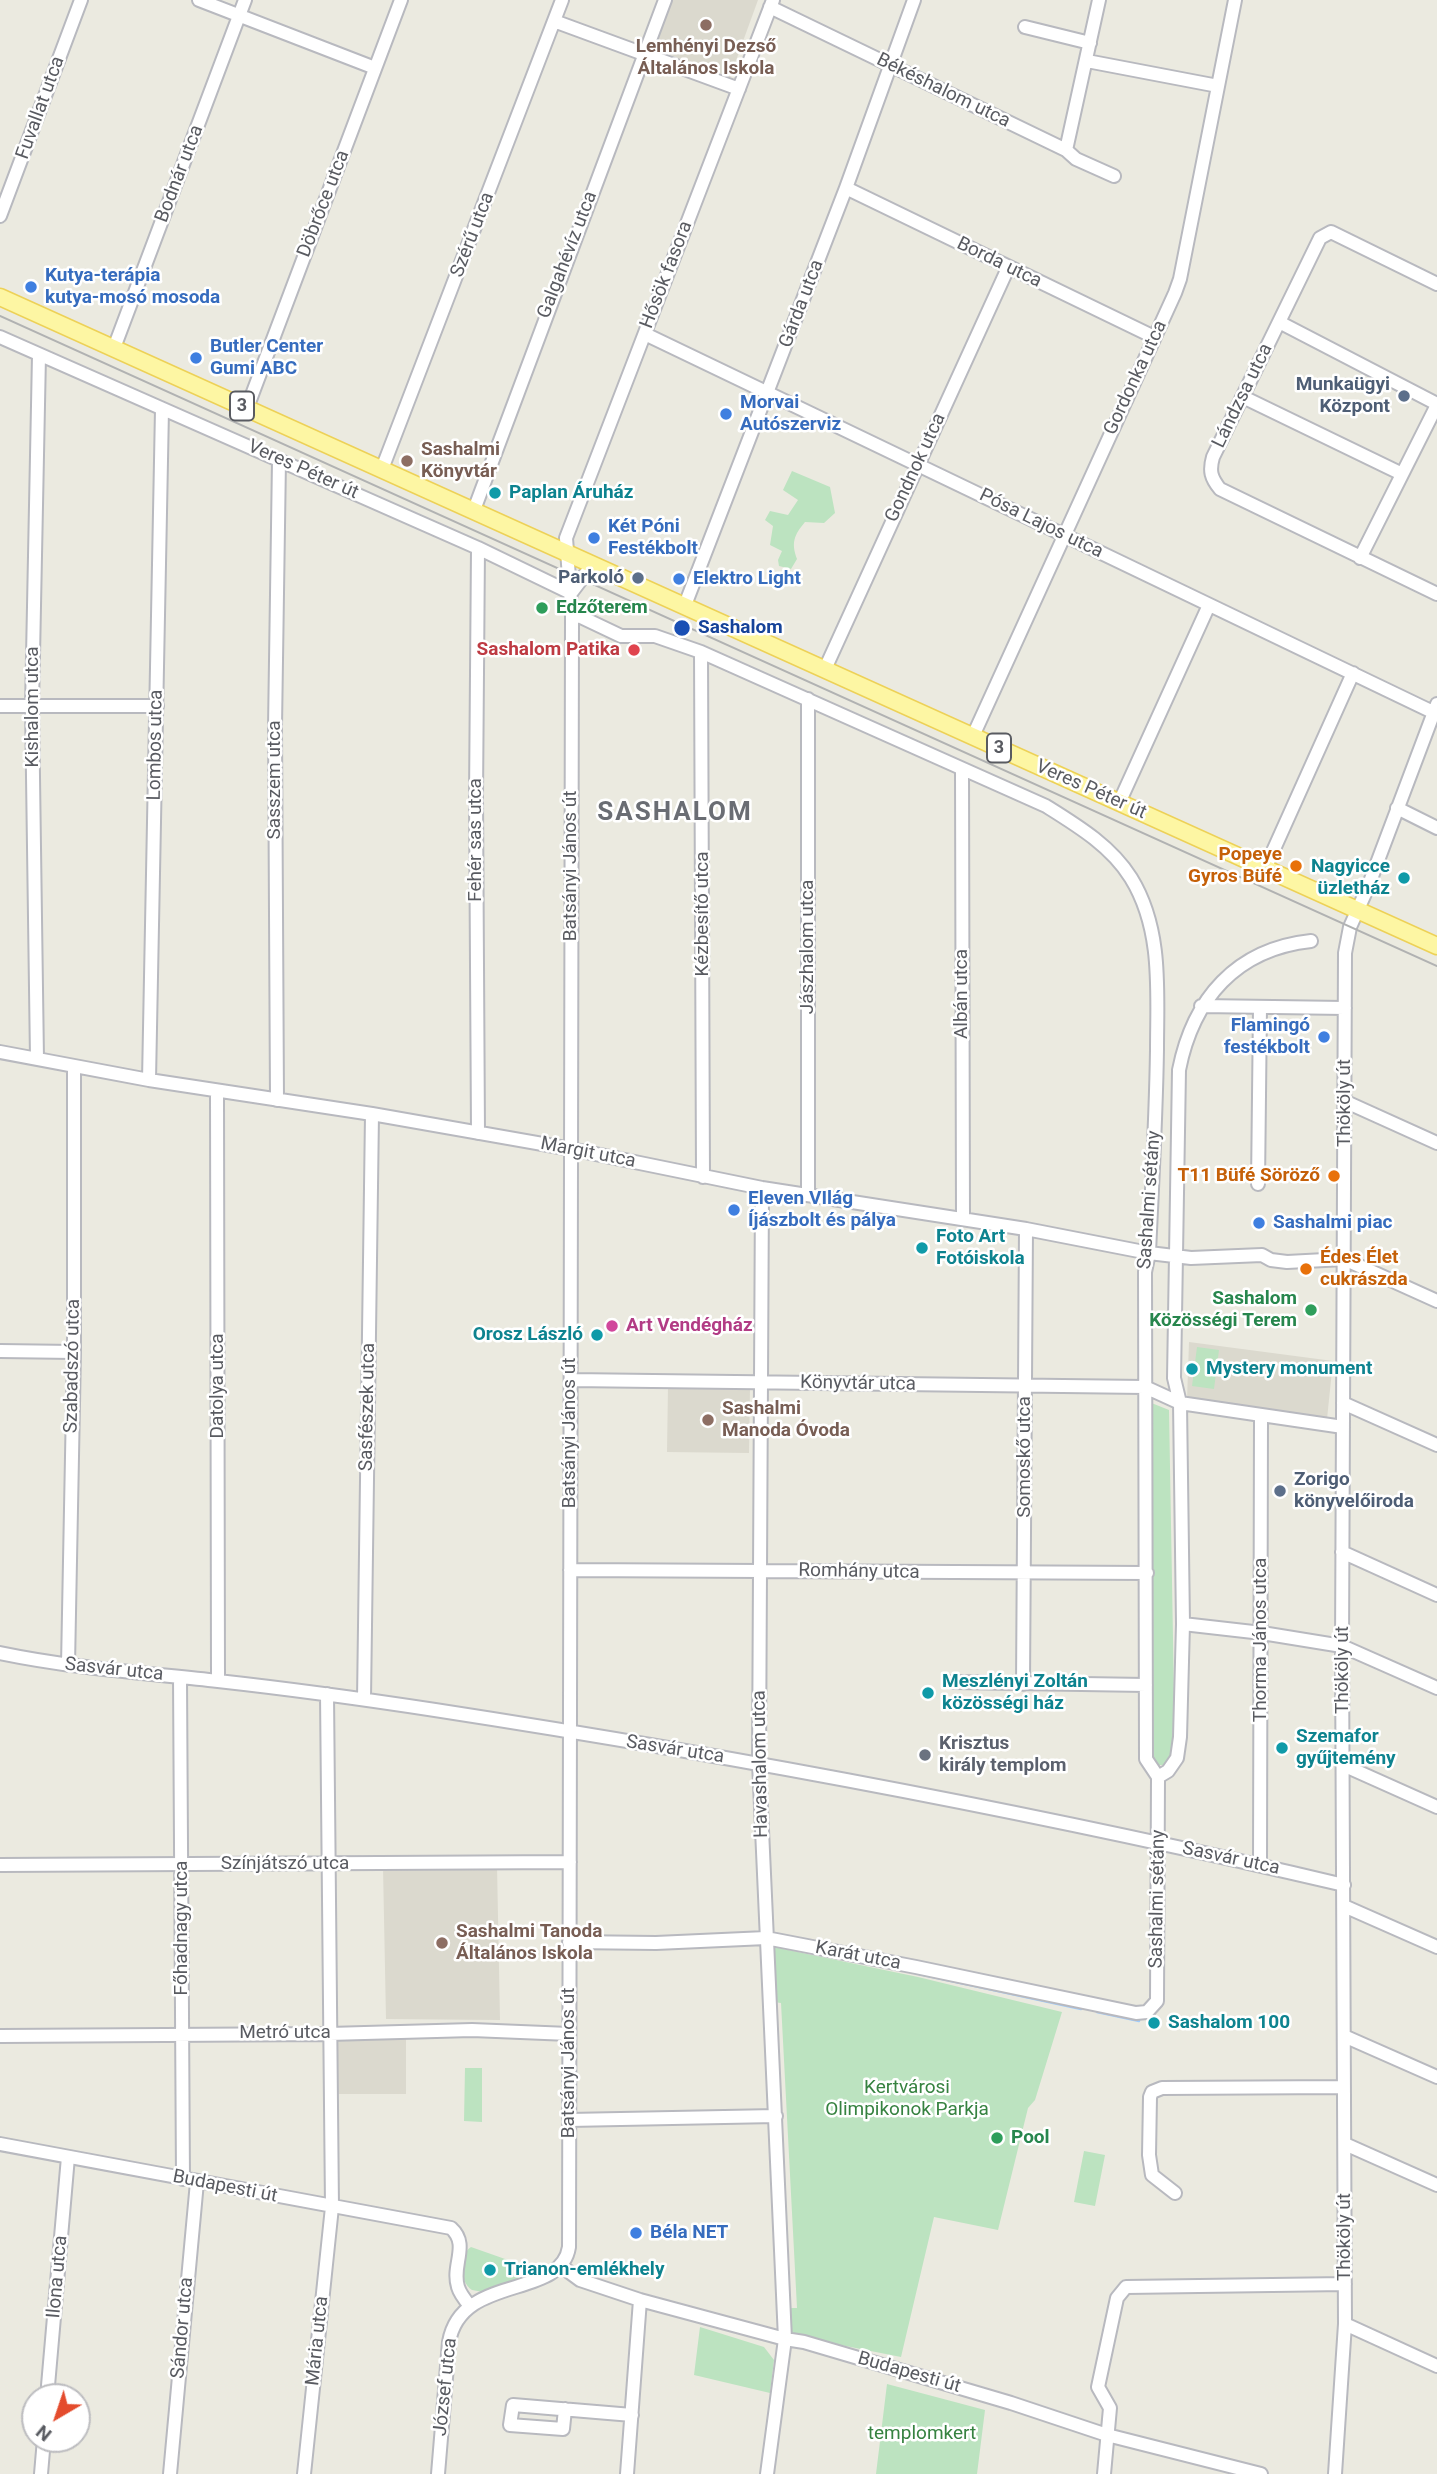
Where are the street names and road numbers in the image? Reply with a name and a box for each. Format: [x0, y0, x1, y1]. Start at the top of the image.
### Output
street label: Békéshalom utca [872, 49, 1014, 133]
street label: Fuvallat utca [12, 54, 70, 162]
street label: Bodnár utca [151, 122, 209, 226]
street label: Döbrőce utca [293, 147, 355, 261]
street label: Galgahévíz utca [533, 188, 603, 322]
street label: Szérű utca [446, 189, 500, 281]
street label: Hősök fasora [636, 218, 698, 332]
street label: Borda utca [953, 233, 1045, 293]
street label: Gárda utca [775, 257, 829, 351]
street label: Gordonka utca [1100, 317, 1172, 439]
street label: Lándzsa utca [1208, 340, 1278, 452]
road number: 3 [230, 392, 254, 420]
street label: Gondnok utca [881, 410, 951, 526]
street label: Veres Péter út [244, 435, 362, 505]
street label: Pósa Lajos utca [975, 484, 1107, 564]
street label: Kishalom utca [22, 647, 44, 767]
street label: Lombos utca [144, 689, 168, 801]
street label: Sasszem utca [264, 721, 286, 839]
road number: 3 [987, 734, 1011, 762]
street label: Veres Péter út [1032, 755, 1150, 825]
street label: Fehér sas utca [465, 778, 487, 902]
street label: Batsányi János út [560, 791, 582, 941]
street label: Kézbesítő utca [692, 852, 714, 976]
street label: Jászhalom utca [797, 880, 819, 1014]
street label: Albán utca [951, 949, 973, 1039]
street label: Thököly út [1334, 1059, 1356, 1147]
street label: Sashalmi sétány [1134, 1130, 1166, 1270]
street label: Margit utca [539, 1133, 637, 1173]
street label: Szabadszó utca [60, 1299, 86, 1433]
street label: Datolya utca [207, 1333, 229, 1439]
street label: Sasfészek utca [355, 1343, 381, 1471]
street label: Batsányi János út [559, 1358, 581, 1508]
street label: Könyvtár utca [800, 1372, 916, 1396]
street label: Somoskő utca [1014, 1396, 1036, 1518]
street label: Thorma János utca [1250, 1558, 1272, 1722]
street label: Romhány utca [798, 1560, 920, 1584]
street label: Thököly út [1332, 1626, 1354, 1714]
street label: Sasvár utca [64, 1653, 164, 1687]
street label: Havashalom utca [748, 1690, 774, 1838]
street label: Sasvár utca [624, 1731, 726, 1769]
street label: Sashalmi sétány [1145, 1829, 1171, 1969]
street label: Sasvár utca [1180, 1838, 1282, 1880]
street label: Színjátszó utca [221, 1853, 349, 1875]
street label: Főhadnagy utca [171, 1861, 193, 1995]
street label: Karát utca [813, 1937, 903, 1975]
street label: Batsányi János út [558, 1988, 580, 2138]
street label: Metró utca [239, 2022, 331, 2044]
street label: Budapesti út [171, 2166, 279, 2208]
street label: Thököly út [1334, 2193, 1356, 2281]
street label: Ilona utca [43, 2235, 73, 2319]
street label: Sándor utca [167, 2276, 199, 2380]
street label: Mária utca [302, 2295, 334, 2387]
street label: József utca [430, 2337, 462, 2437]
street label: Budapesti út [855, 2347, 963, 2399]

